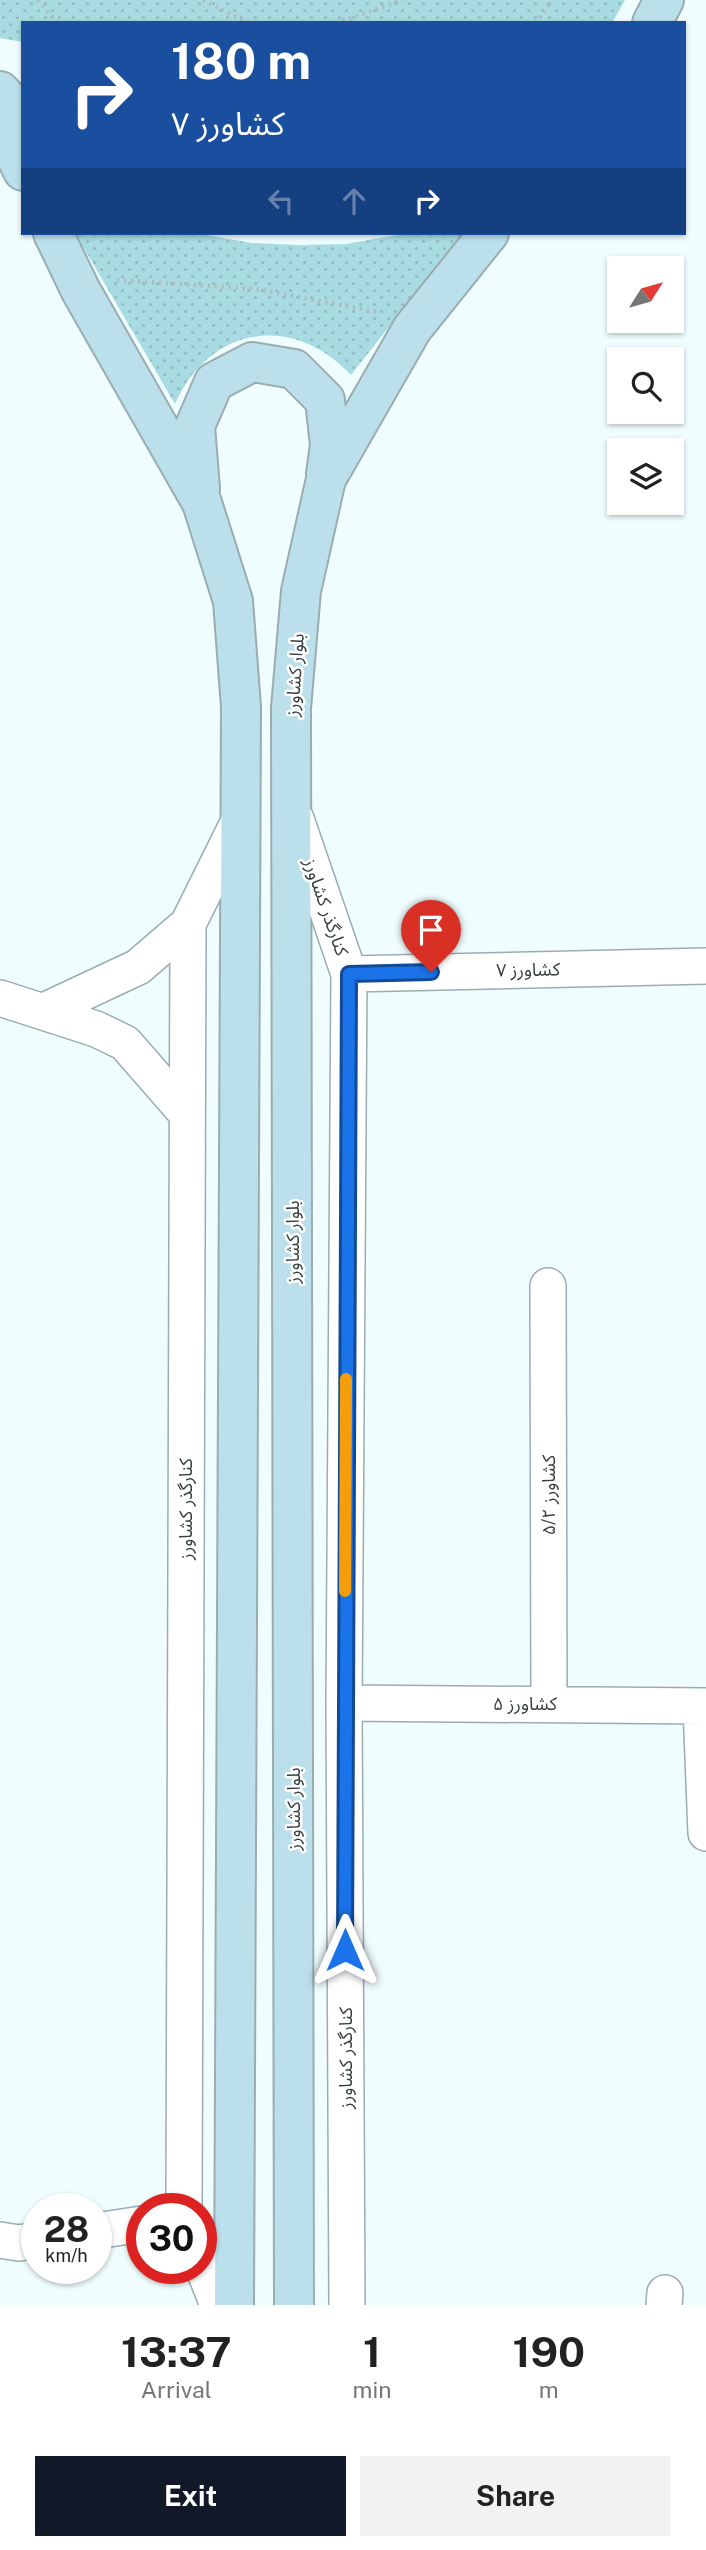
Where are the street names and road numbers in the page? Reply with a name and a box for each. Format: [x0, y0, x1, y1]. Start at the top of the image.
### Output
street label: بلوار کشاورز [281, 633, 309, 718]
street label: کنارگذر کشاورز [299, 854, 353, 959]
street label: کشاورز ۷ [496, 958, 561, 982]
street label: بلوار کشاورز [282, 1200, 304, 1285]
street label: کشاورز ۵/۲ [538, 1454, 560, 1535]
street label: کنارگذر کشاورز [175, 1457, 197, 1561]
street label: کشاورز ۵ [493, 1693, 558, 1715]
street label: بلوار کشاورز [283, 1767, 305, 1852]
street label: کنارگذر کشاورز [335, 2006, 357, 2110]

